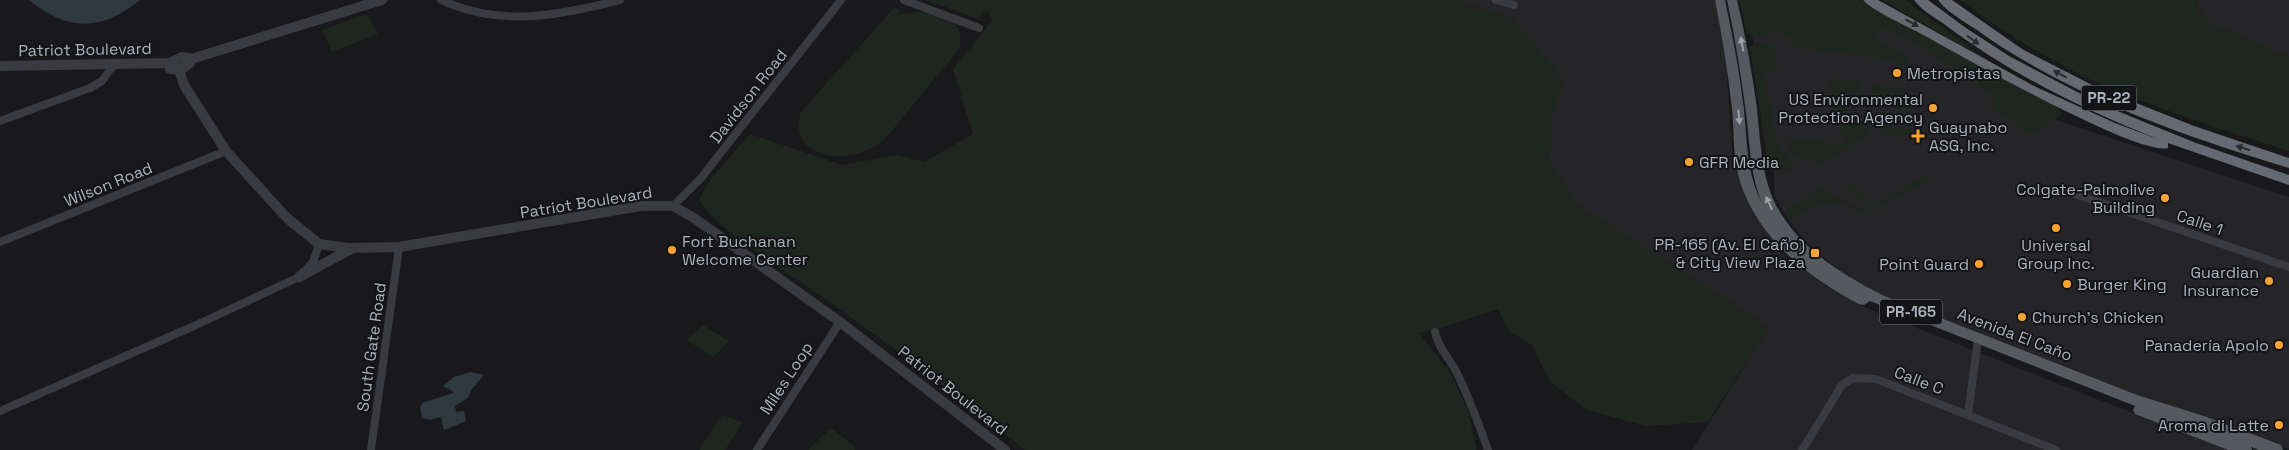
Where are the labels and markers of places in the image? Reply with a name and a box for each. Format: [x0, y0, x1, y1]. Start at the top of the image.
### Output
place label: Metropistas [1907, 63, 2000, 84]
marker: Metropistas [1891, 67, 1903, 79]
place label: US Environmental Protection Agency [1778, 89, 1923, 128]
marker: US Environmental Protection Agency [1927, 102, 1939, 114]
place label: Guaynabo ASG, Inc. [1929, 117, 2007, 156]
marker: Guaynabo ASG, Inc. [1911, 129, 1925, 143]
place label: GFR Media [1699, 152, 1779, 173]
marker: GFR Media [1683, 156, 1695, 168]
place label: Colgate-Palmolive Building [2016, 179, 2155, 218]
marker: Colgate-Palmolive Building [2159, 192, 2171, 204]
marker: Universal Group Inc. [2050, 222, 2062, 234]
place label: Fort Buchanan Welcome Center [682, 231, 808, 270]
place label: PR-165 (Av. El Caño) & City View Plaza [1655, 234, 1805, 273]
place label: Universal Group Inc. [2017, 235, 2095, 274]
marker: Fort Buchanan Welcome Center [666, 244, 678, 256]
marker: PR-165 (Av. El Caño) & City View Plaza [1809, 247, 1821, 259]
place label: Point Guard [1879, 254, 1969, 275]
marker: Point Guard [1973, 258, 1985, 270]
place label: Guardian Insurance [2183, 262, 2259, 301]
place label: Burger King [2077, 274, 2167, 295]
marker: Guardian Insurance [2263, 275, 2275, 287]
marker: Burger King [2061, 278, 2073, 290]
place label: Church's Chicken [2032, 307, 2164, 328]
marker: Church's Chicken [2016, 311, 2028, 323]
place label: Panadería Apolo [2145, 335, 2269, 356]
marker: Panadería Apolo [2273, 339, 2285, 351]
place label: Aroma di Latte [2158, 415, 2269, 436]
marker: Aroma di Latte [2273, 419, 2285, 431]

